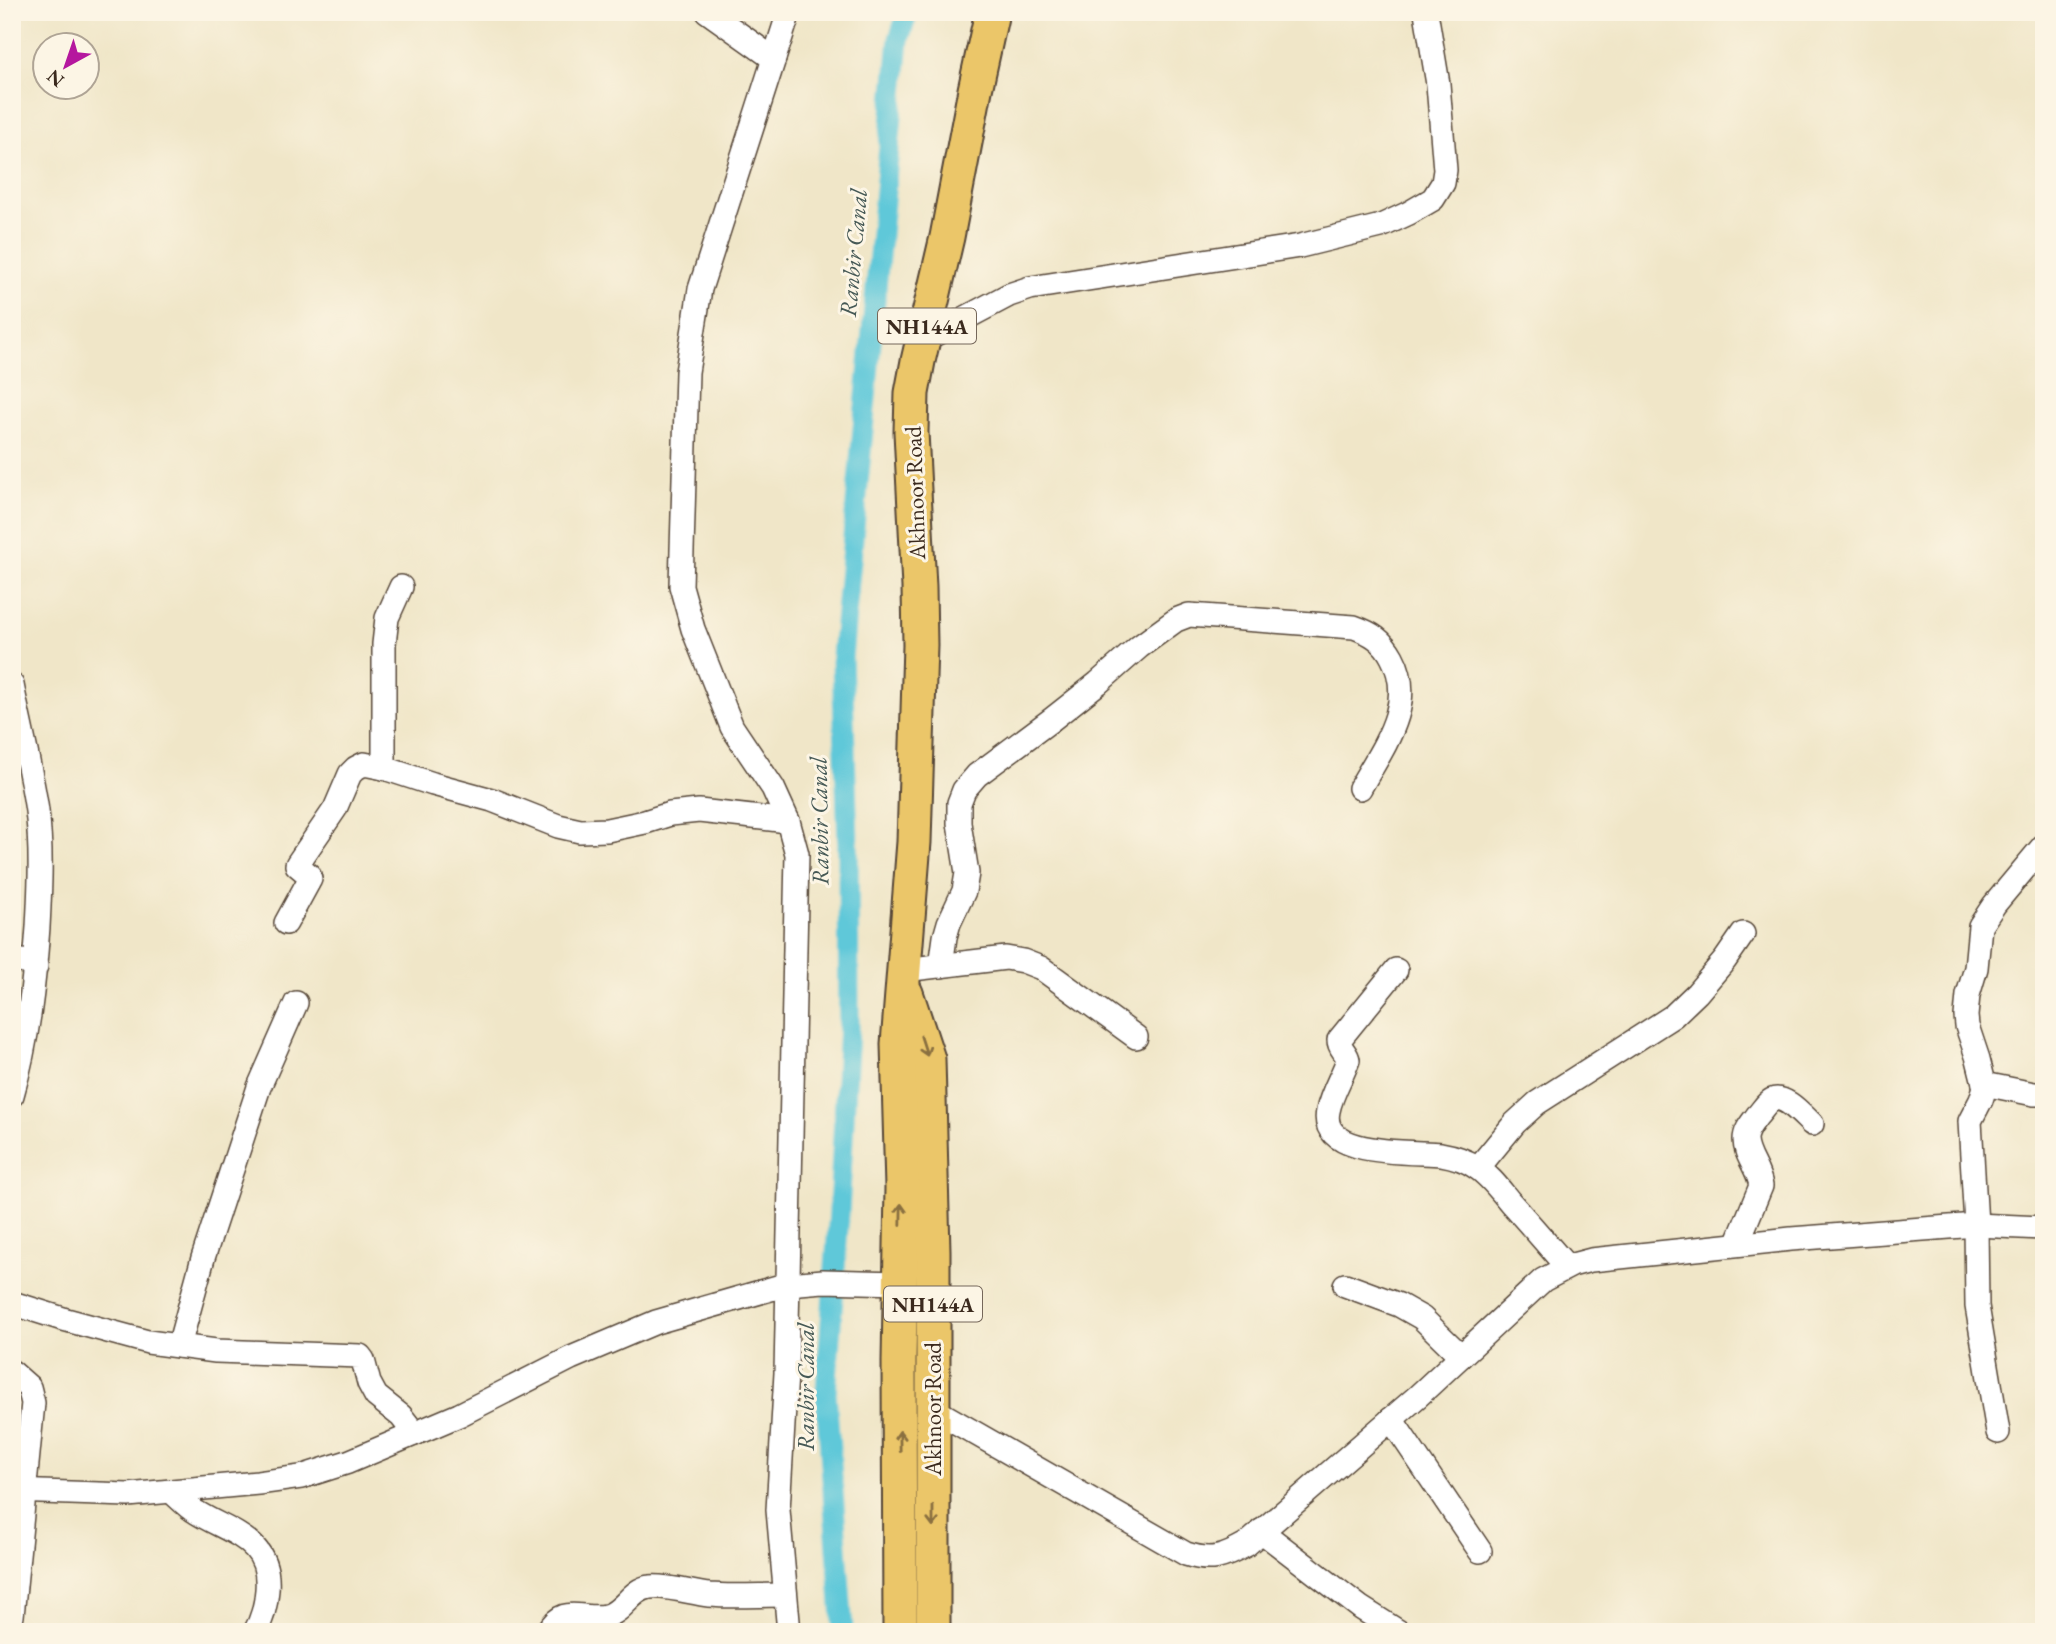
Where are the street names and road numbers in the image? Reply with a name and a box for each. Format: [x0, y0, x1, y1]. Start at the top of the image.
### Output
road number: NH144A [878, 308, 976, 344]
street label: Akhnoor Road [898, 425, 932, 561]
road number: NH144A [884, 1286, 982, 1322]
street label: Akhnoor Road [918, 1342, 948, 1477]

